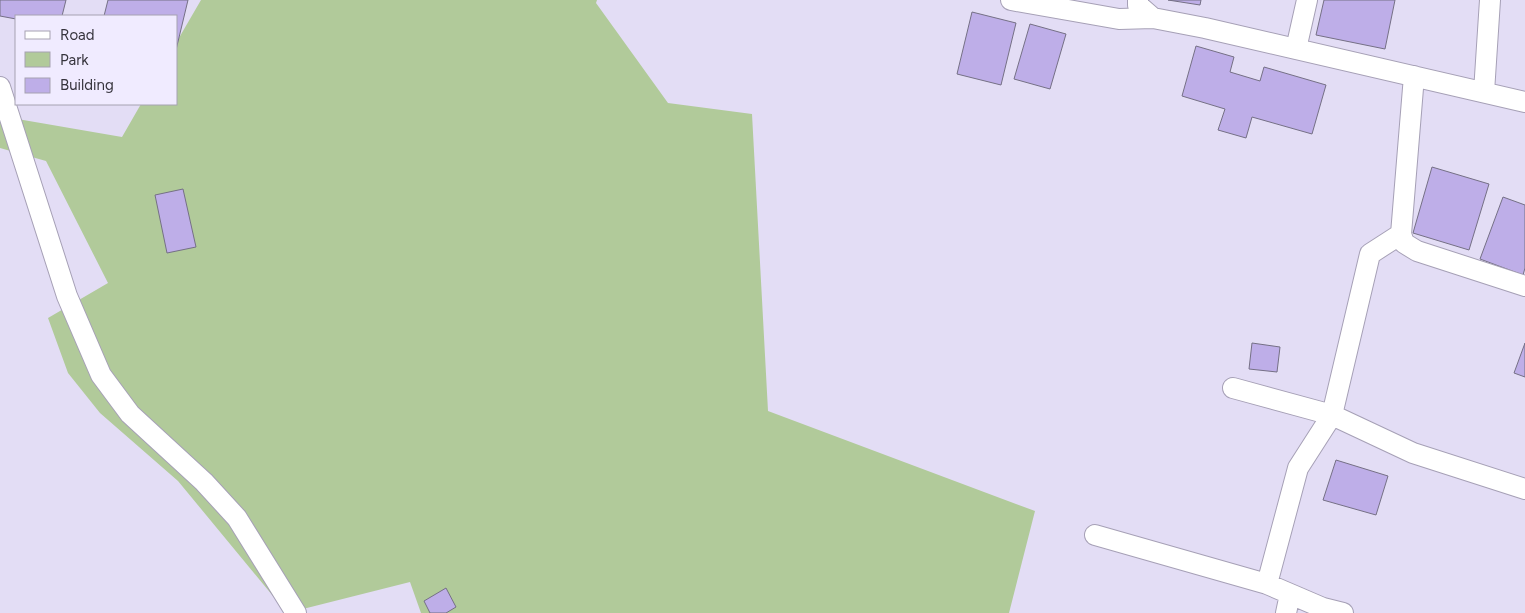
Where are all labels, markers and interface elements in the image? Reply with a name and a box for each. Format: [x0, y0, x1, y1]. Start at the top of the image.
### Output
legend [15, 15, 178, 105]
text: Road [60, 26, 95, 44]
text: Park [60, 51, 89, 69]
text: Building [60, 76, 114, 94]

